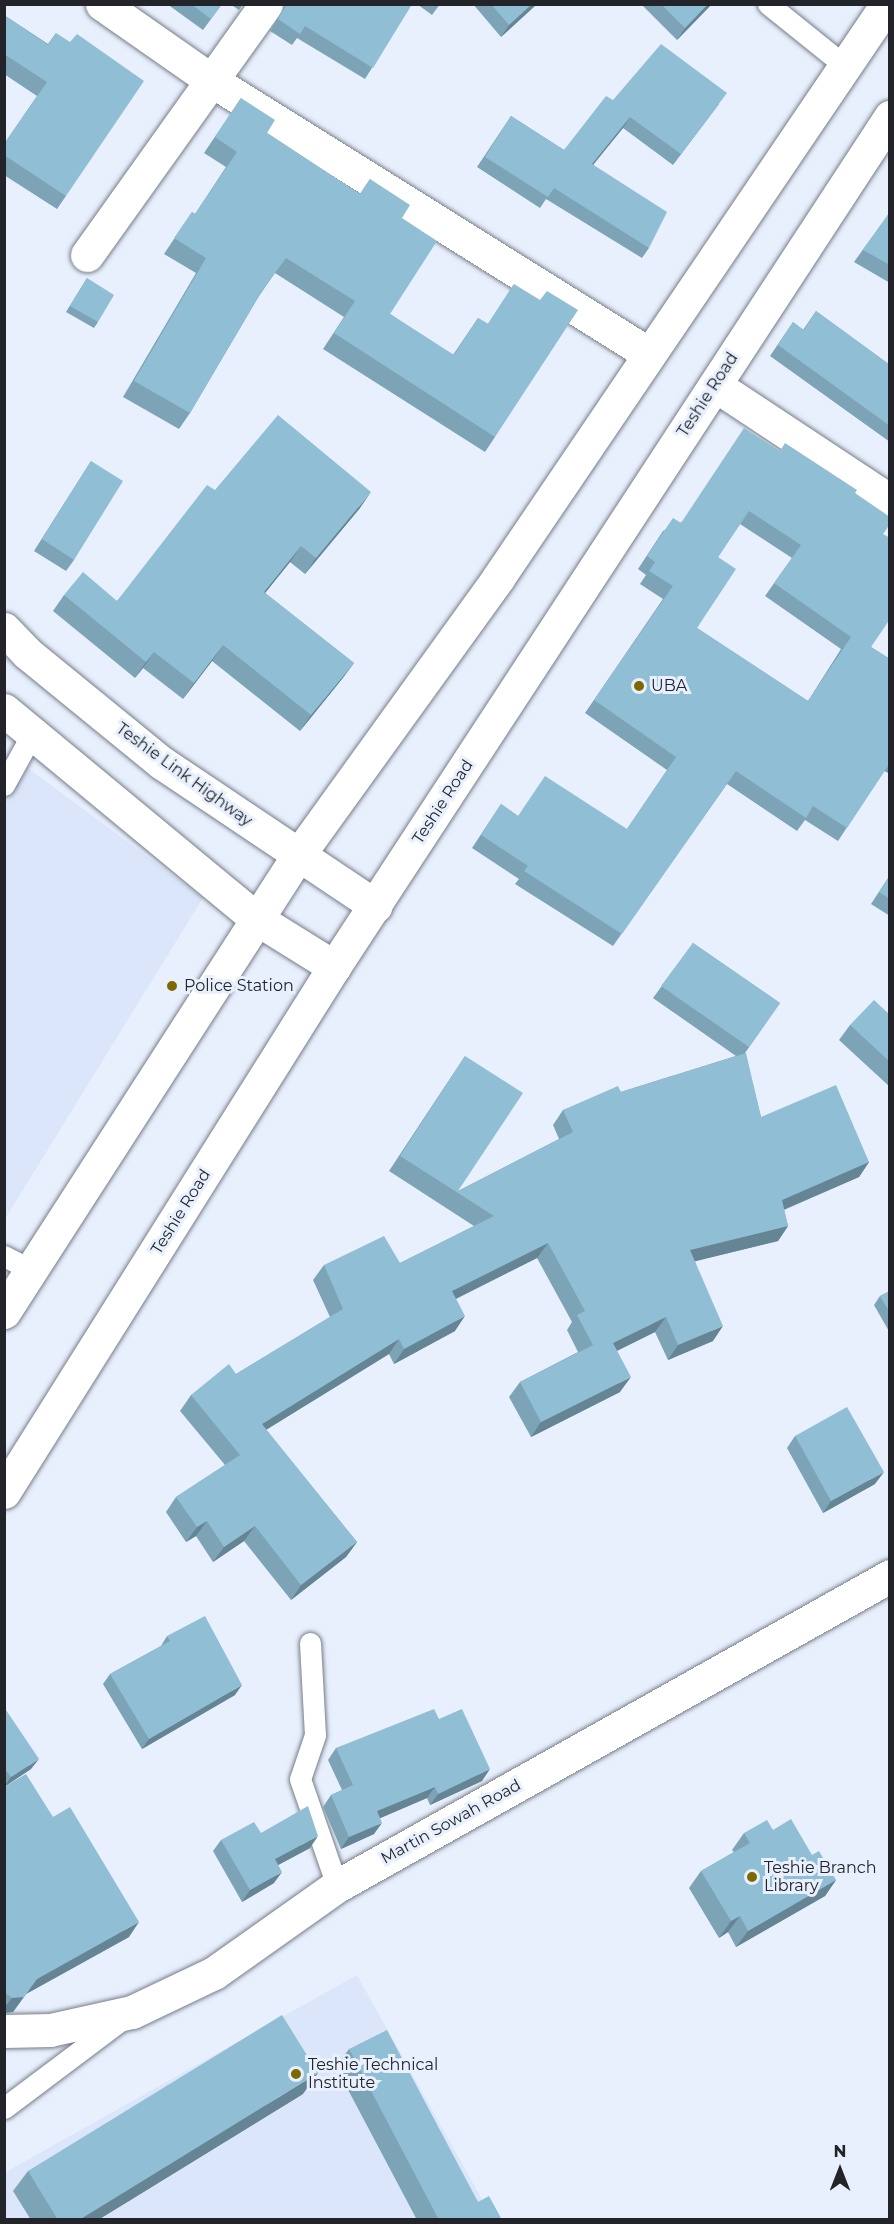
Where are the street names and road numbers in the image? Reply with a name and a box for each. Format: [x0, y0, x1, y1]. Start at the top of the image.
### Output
street label: Teshie Road [674, 349, 742, 441]
street label: Teshie Link Highway [112, 719, 256, 831]
street label: Teshie Road [409, 756, 477, 848]
street label: Teshie Road [147, 1166, 215, 1258]
street label: Martin Sowah Road [378, 1776, 524, 1868]

